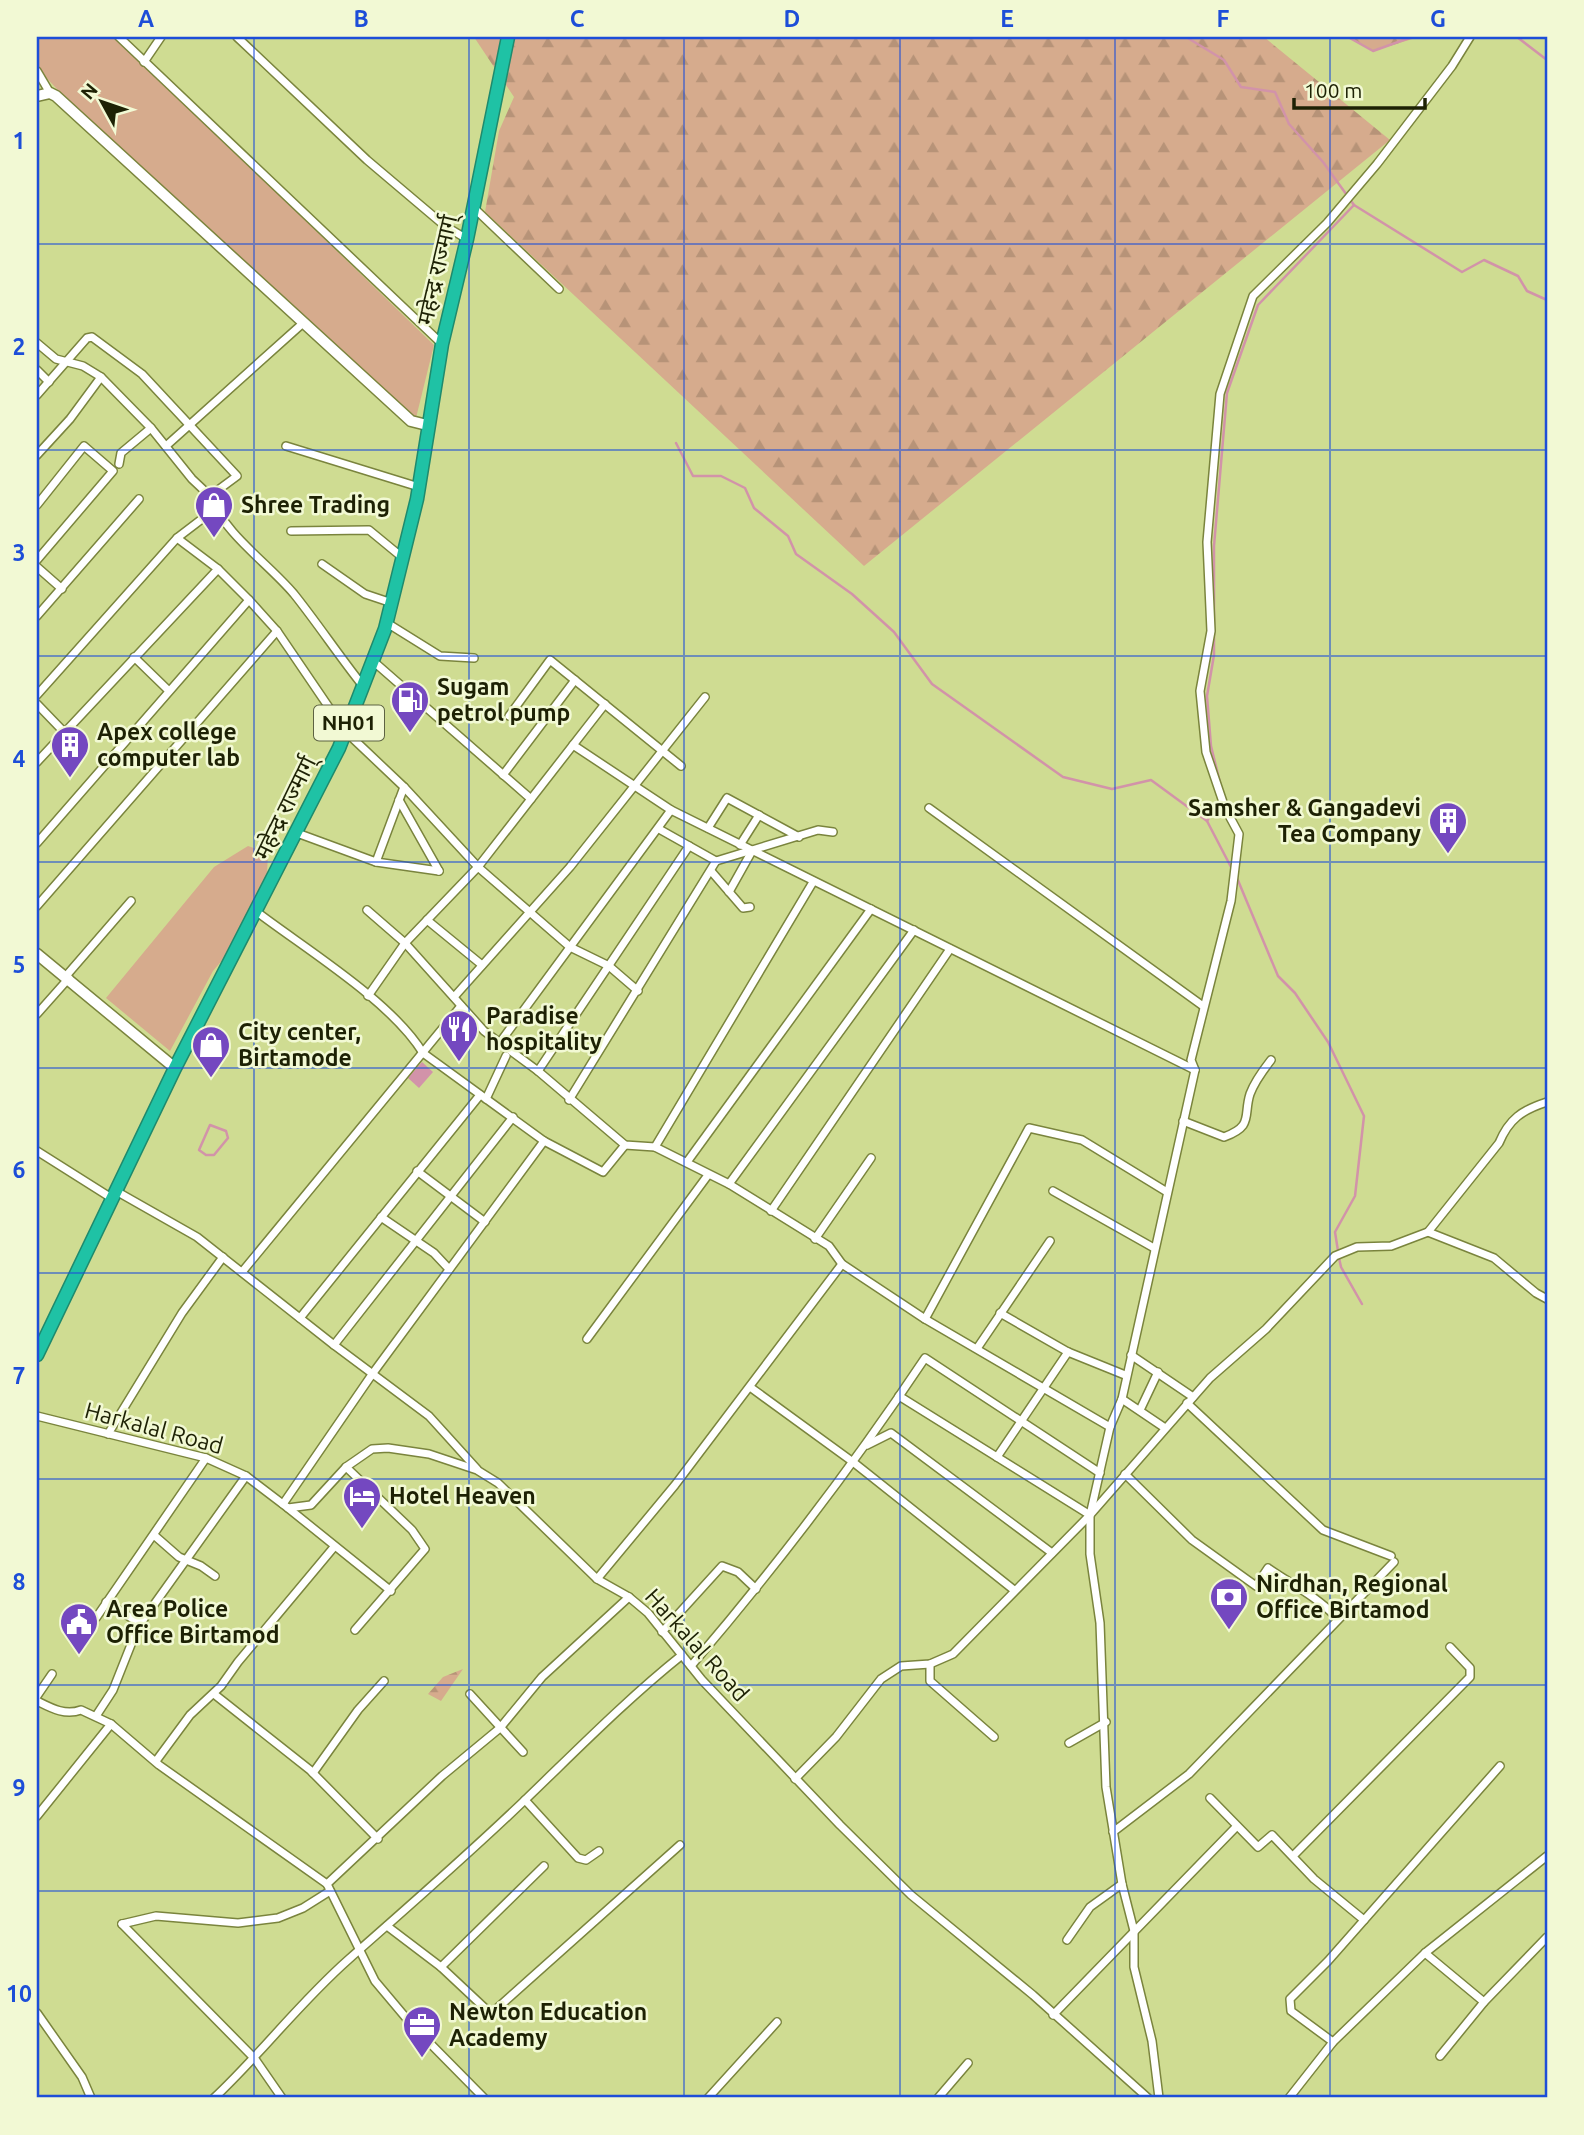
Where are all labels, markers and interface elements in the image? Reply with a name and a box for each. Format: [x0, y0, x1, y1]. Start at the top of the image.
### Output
text: A [138, 6, 154, 31]
text: B [353, 6, 369, 31]
text: C [570, 6, 585, 31]
text: D [784, 6, 800, 31]
text: E [1000, 6, 1014, 31]
text: F [1217, 6, 1230, 31]
text: G [1430, 6, 1446, 31]
north arrow [66, 66, 136, 136]
scale bar [1294, 66, 1425, 110]
text: 100 m [1304, 78, 1362, 102]
text: N [76, 79, 102, 104]
text: 1 [13, 128, 25, 153]
street label: महेन्द्र राज्मार्ग् [412, 209, 464, 328]
text: 2 [13, 334, 25, 359]
shop icon: Shree Trading [193, 484, 235, 539]
place label: Shree Trading [241, 492, 390, 517]
text: 3 [13, 540, 25, 565]
place label: Sugam petrol pump [437, 674, 570, 725]
fuel station icon: Sugam petrol pump [389, 679, 431, 734]
road number: NH01 [314, 706, 384, 740]
place label: Apex college computer lab [97, 719, 240, 770]
building icon: Apex college computer lab [49, 724, 91, 779]
text: 4 [13, 746, 26, 771]
street label: महेन्द्र राज्मार्ग् [249, 748, 324, 864]
place label: Samsher & Gangadevi Tea Company [1188, 795, 1421, 846]
building icon: Samsher & Gangadevi Tea Company [1427, 800, 1469, 855]
text: 5 [13, 952, 25, 977]
place label: Paradise hospitality [486, 1003, 602, 1054]
restaurant icon: Paradise hospitality [438, 1008, 480, 1063]
place label: City center, Birtamode [238, 1019, 361, 1070]
shop icon: City center, Birtamode [190, 1024, 232, 1079]
text: 6 [13, 1157, 26, 1182]
text: 7 [13, 1363, 25, 1388]
street label: Harkalal Road [82, 1397, 226, 1458]
hotel icon: Hotel Heaven [341, 1475, 383, 1530]
place label: Hotel Heaven [389, 1483, 536, 1508]
text: 8 [13, 1569, 25, 1594]
place label: Nirdhan, Regional Office Birtamod [1256, 1571, 1448, 1622]
bank icon: Nirdhan, Regional Office Birtamod [1208, 1576, 1250, 1631]
street label: Harkalal Road [641, 1583, 754, 1706]
place label: Area Police Office Birtamod [106, 1596, 279, 1647]
public building icon: Area Police Office Birtamod [58, 1601, 100, 1656]
text: 9 [13, 1775, 25, 1800]
text: 10 [6, 1981, 32, 2006]
place label: Newton Education Academy [449, 1999, 647, 2050]
office icon: Newton Education Academy [401, 2004, 443, 2059]

